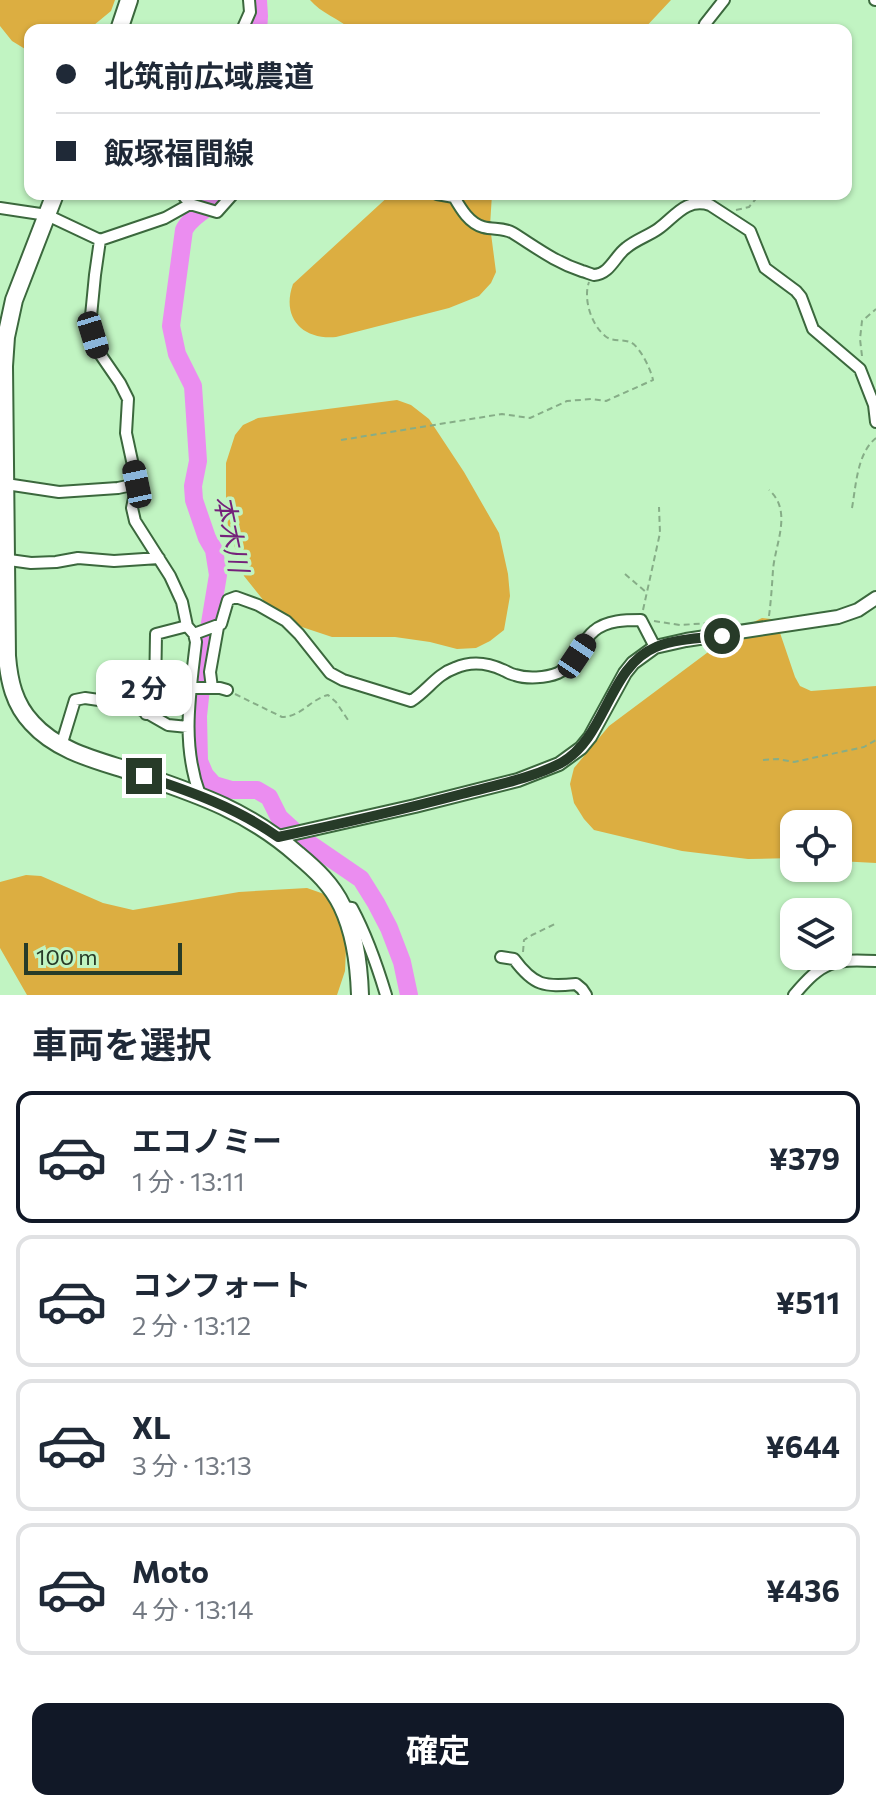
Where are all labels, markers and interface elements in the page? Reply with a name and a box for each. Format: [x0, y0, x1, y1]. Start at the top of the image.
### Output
text: 北筑前広域農道 [104, 56, 314, 93]
text: 飯塚福間線 [104, 133, 254, 170]
car [75, 309, 111, 361]
car [120, 458, 154, 510]
water label: 本木川 [209, 492, 256, 578]
route start [704, 618, 740, 654]
car [554, 629, 600, 683]
callout: 2 分 [96, 660, 192, 716]
text: 2 分 [121, 672, 167, 703]
route end [126, 758, 162, 794]
map controls [780, 810, 852, 970]
button: locate [780, 810, 852, 882]
button: layers [780, 898, 852, 970]
scale bar [24, 939, 182, 975]
text: 100 m [36, 943, 98, 970]
text: 車両を選択 [32, 1021, 212, 1065]
icon: car [36, 1121, 108, 1193]
text: エコノミー [132, 1121, 282, 1158]
text: ¥379 [769, 1139, 840, 1176]
text: 1 分 · 13:11 [132, 1165, 245, 1196]
icon: car [36, 1265, 108, 1337]
text: コンフォート [132, 1265, 311, 1302]
text: ¥511 [776, 1283, 840, 1320]
text: 2 分 · 13:12 [132, 1309, 251, 1340]
text: XL [132, 1408, 171, 1445]
icon: car [36, 1409, 108, 1481]
text: ¥644 [765, 1427, 840, 1464]
text: 3 分 · 13:13 [132, 1449, 252, 1480]
text: Moto [132, 1552, 209, 1589]
icon: car [36, 1553, 108, 1625]
text: ¥436 [766, 1571, 840, 1608]
text: 4 分 · 13:14 [132, 1593, 253, 1624]
button: 確定 [32, 1703, 844, 1795]

